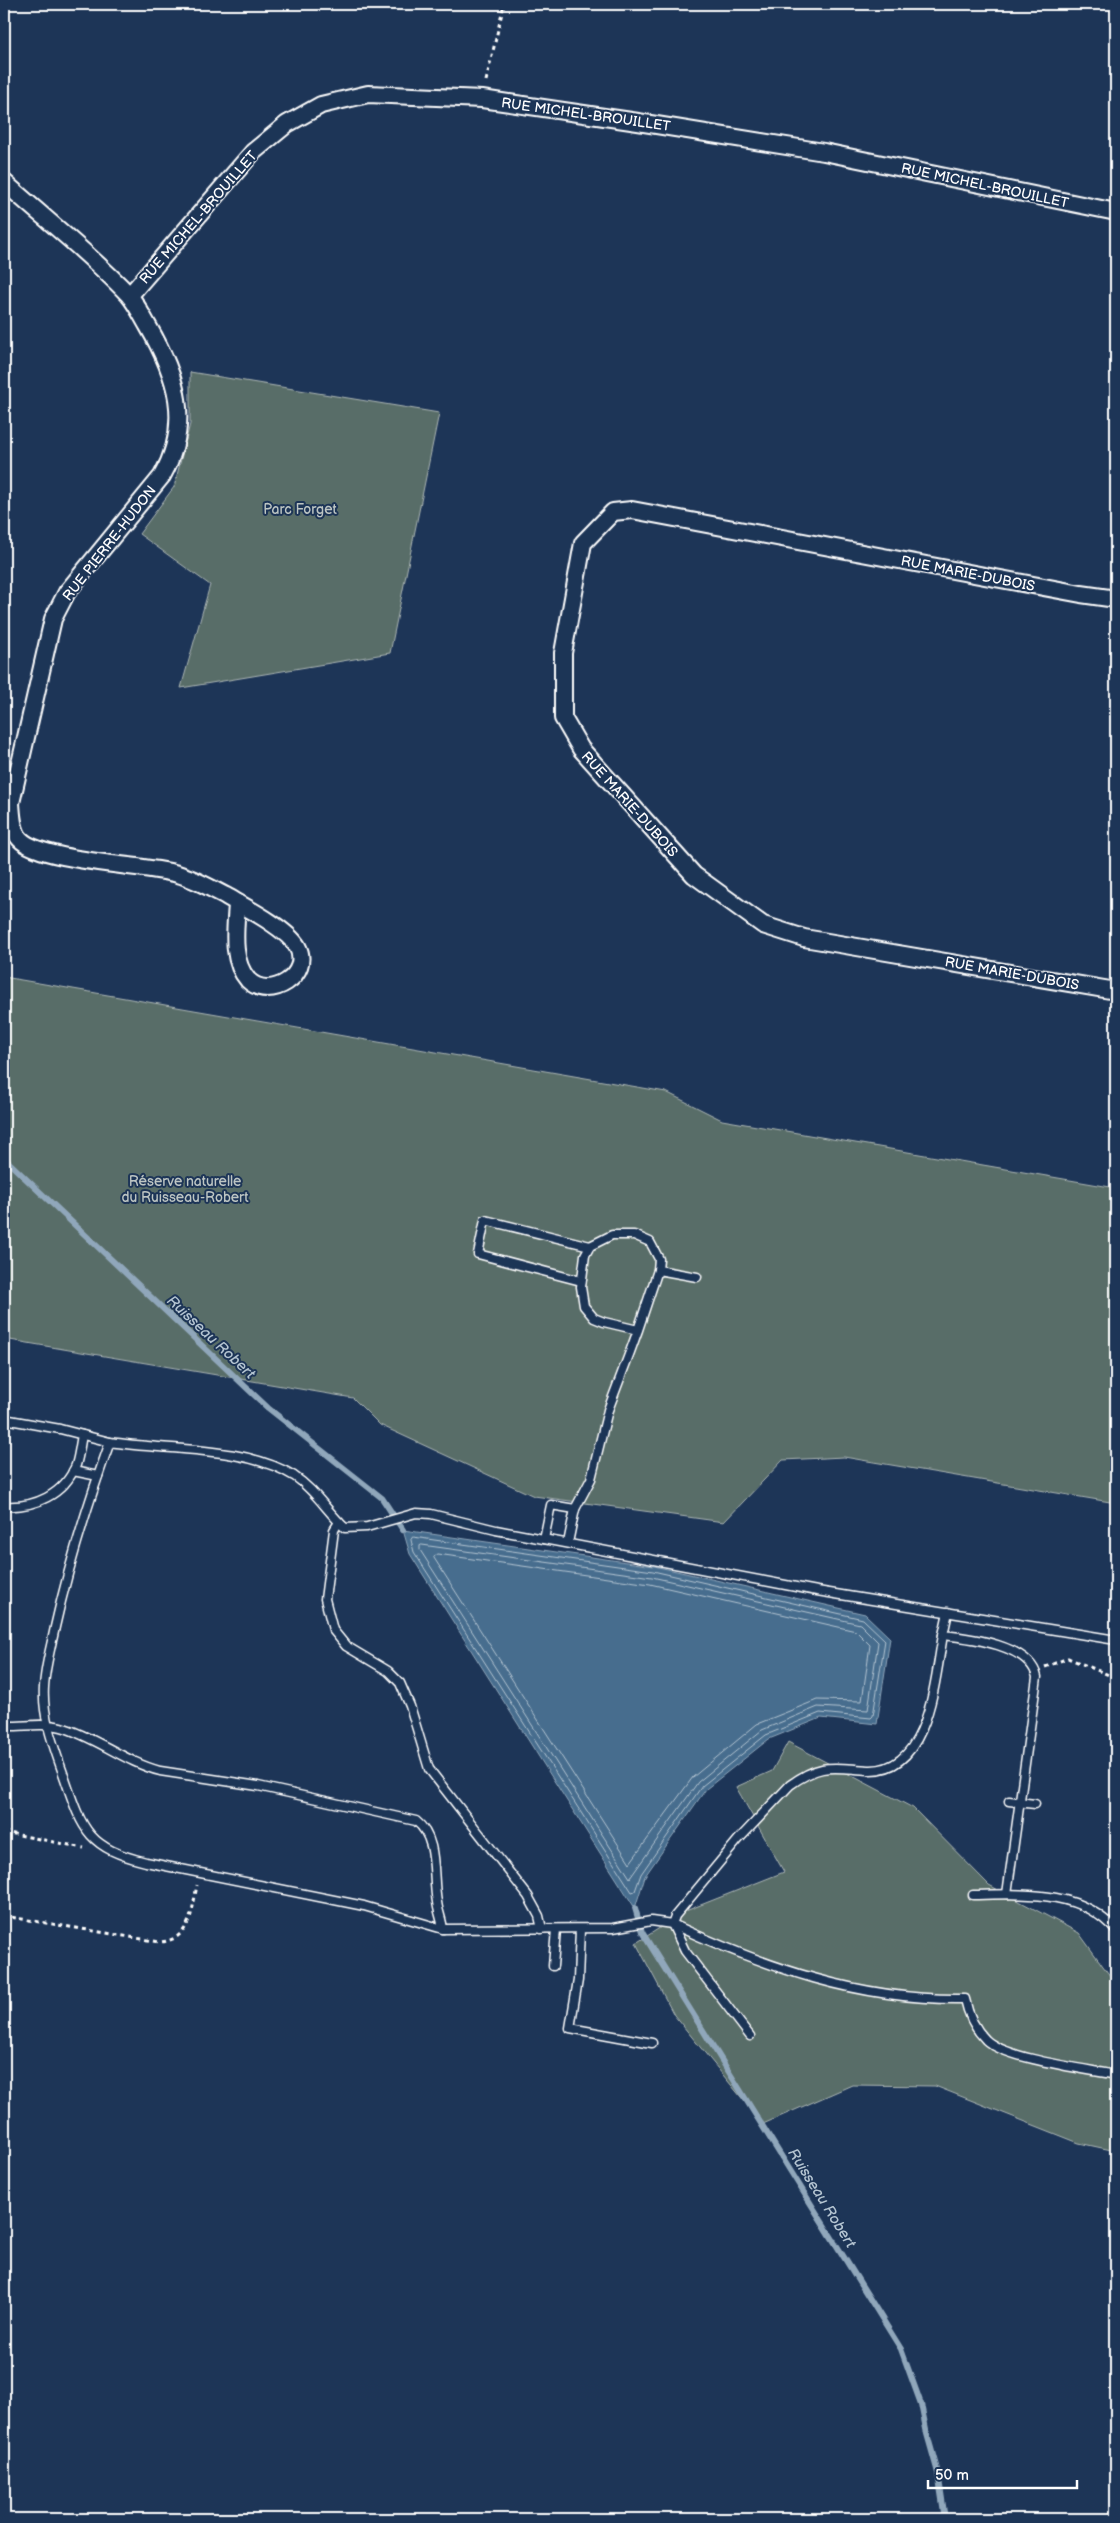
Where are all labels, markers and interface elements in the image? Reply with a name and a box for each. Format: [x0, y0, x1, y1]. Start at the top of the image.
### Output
street label: RUE MICHEL-BROUILLET [500, 94, 672, 135]
street label: RUE MICHEL-BROUILLET [136, 147, 261, 287]
street label: RUE MICHEL-BROUILLET [900, 159, 1071, 212]
street label: RUE PIERRE-HUDON [59, 482, 160, 604]
park label: Parc Forget [263, 501, 337, 518]
street label: RUE MARIE-DUBOIS [900, 552, 1036, 595]
street label: RUE MARIE-DUBOIS [578, 748, 681, 861]
street label: RUE MARIE-DUBOIS [943, 953, 1080, 994]
park label: Réserve naturelle du Ruisseau-Robert [121, 1173, 249, 1206]
water label: Ruisseau Robert [162, 1292, 259, 1383]
water label: Ruisseau Robert [783, 2145, 860, 2252]
scale bar [928, 2458, 1076, 2490]
text: 50 m [935, 2466, 969, 2485]

